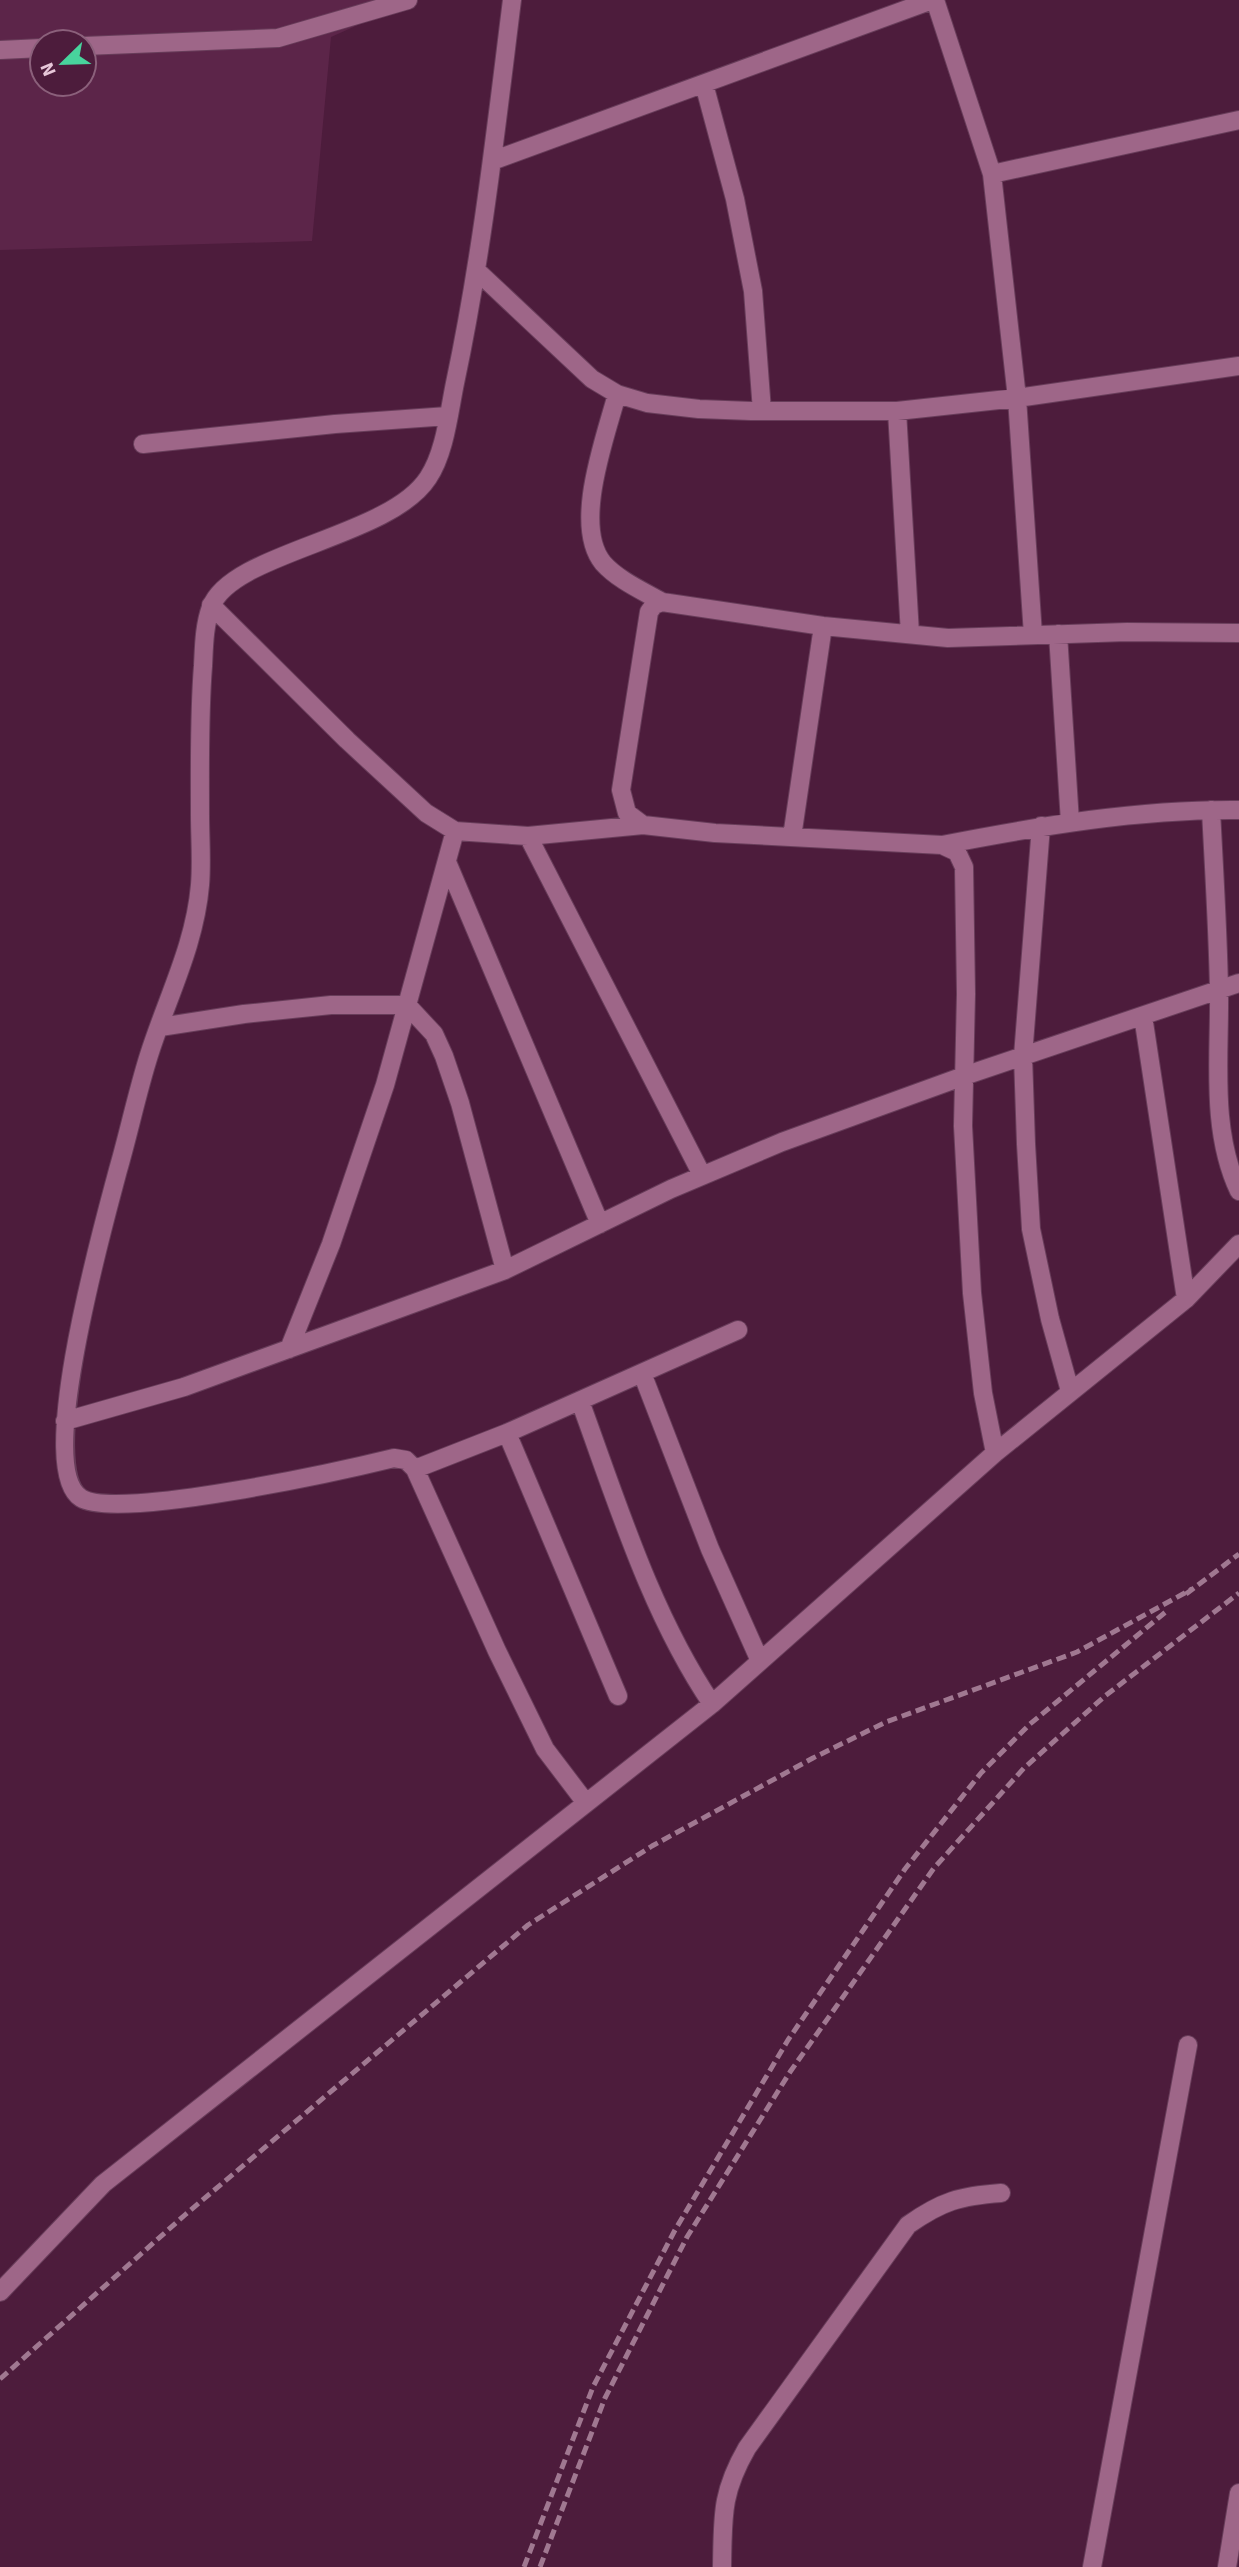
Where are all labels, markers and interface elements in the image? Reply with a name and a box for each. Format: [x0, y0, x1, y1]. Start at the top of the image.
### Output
north arrow [28, 28, 98, 98]
text: N [34, 58, 64, 80]

